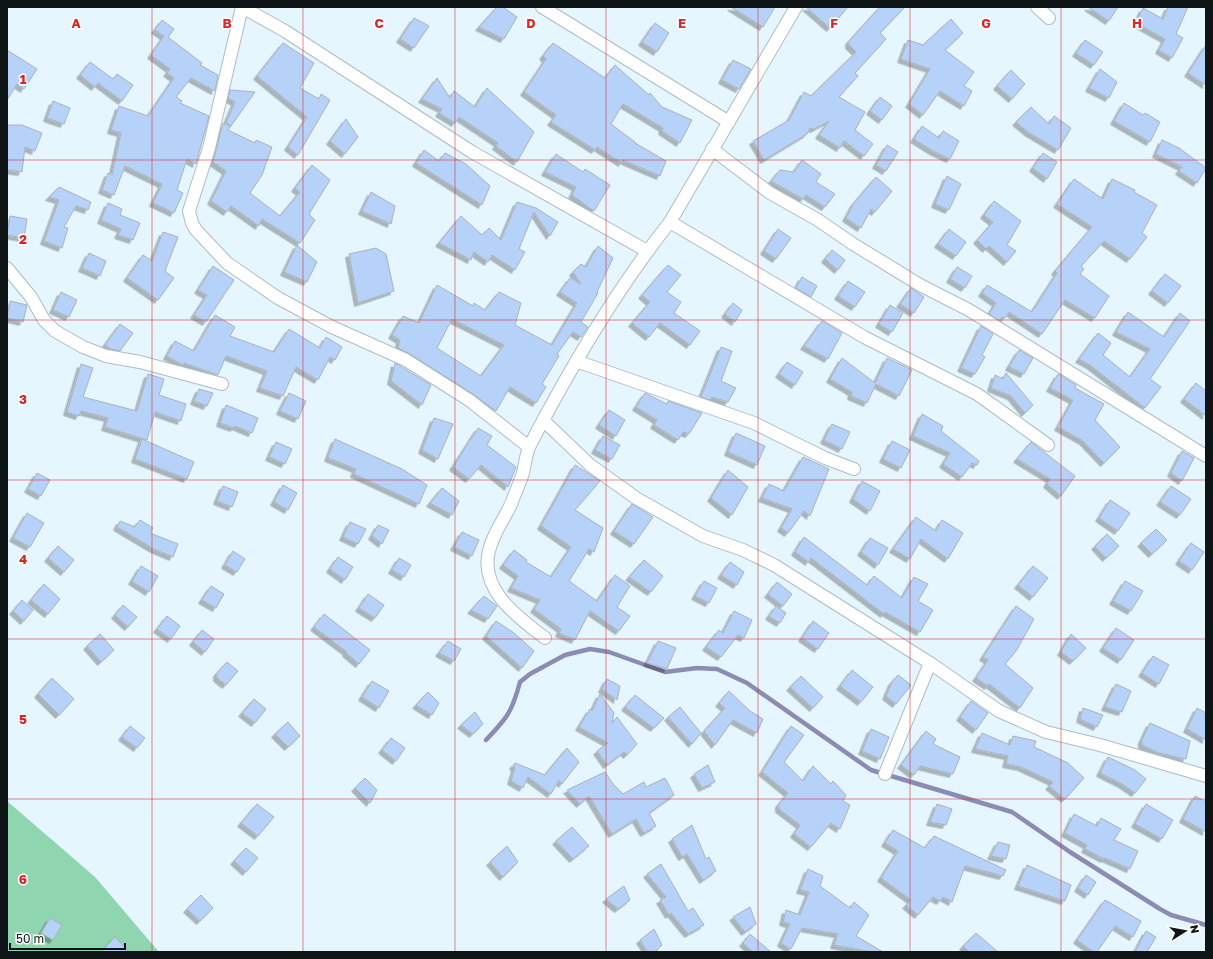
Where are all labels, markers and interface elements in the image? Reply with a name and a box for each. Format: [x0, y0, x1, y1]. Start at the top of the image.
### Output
text: A [71, 15, 81, 31]
text: B [222, 15, 232, 31]
text: C [374, 15, 384, 31]
text: D [526, 15, 536, 31]
text: E [678, 15, 686, 31]
text: F [830, 15, 838, 31]
text: G [981, 15, 991, 31]
text: H [1132, 15, 1142, 31]
text: 1 [20, 71, 27, 87]
text: 2 [19, 231, 27, 247]
text: 3 [19, 391, 27, 407]
text: 4 [19, 551, 27, 567]
text: 5 [19, 711, 27, 727]
text: 6 [19, 871, 27, 887]
north arrow [1165, 911, 1205, 951]
text: N [1188, 924, 1202, 934]
scale bar [10, 925, 125, 951]
text: 50 m [16, 931, 44, 946]

